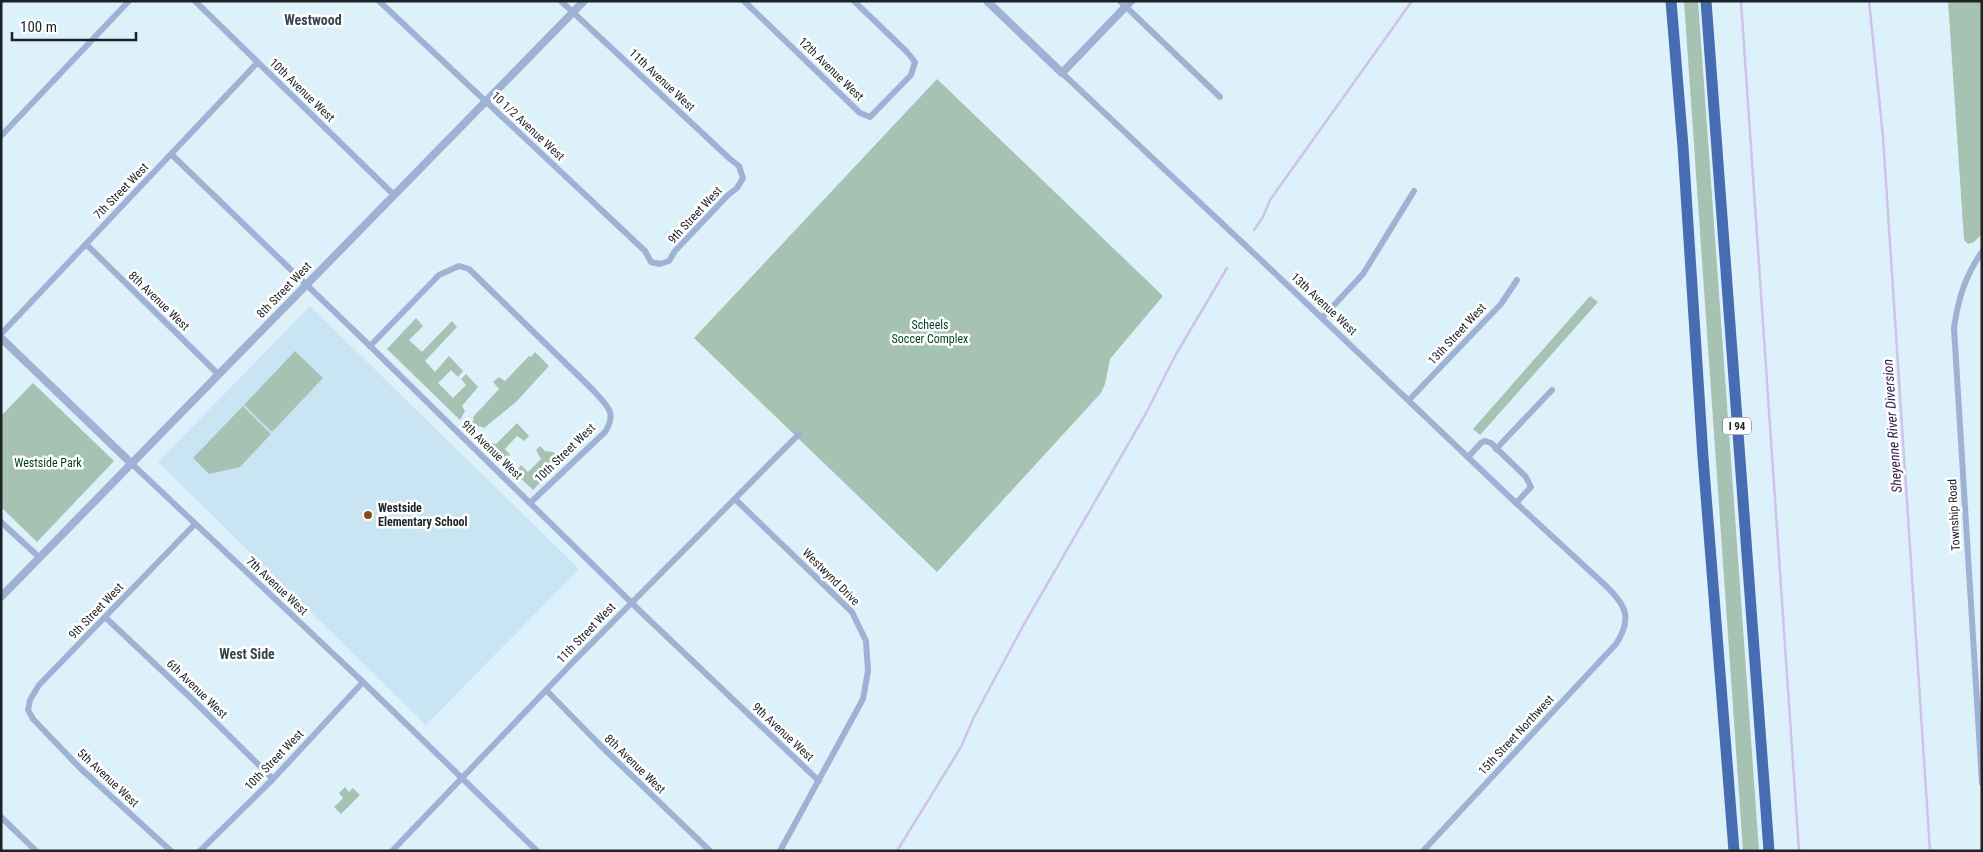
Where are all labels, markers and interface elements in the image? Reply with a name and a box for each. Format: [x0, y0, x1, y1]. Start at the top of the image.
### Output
scale bar [12, 10, 136, 42]
district label: Westwood [284, 12, 342, 28]
text: 100 m [20, 18, 57, 36]
street label: 12th Avenue West [796, 34, 867, 104]
street label: 11th Avenue West [626, 46, 698, 114]
street label: 10th Avenue West [267, 55, 338, 125]
street label: 10 1/2 Avenue West [489, 89, 568, 164]
street label: 7th Street West [91, 160, 152, 222]
street label: 9th Street West [665, 183, 725, 246]
street label: 8th Street West [254, 259, 315, 321]
street label: 8th Avenue West [126, 269, 193, 334]
street label: 13th Avenue West [1288, 270, 1360, 338]
street label: 13th Street West [1425, 300, 1489, 367]
park label: Scheels Soccer Complex [892, 318, 968, 346]
water label: Sheyenne River Diversion [1879, 359, 1905, 493]
street label: 9th Avenue West [459, 418, 526, 483]
road number: I 94 [1723, 418, 1751, 434]
street label: 10th Street West [532, 420, 598, 485]
park label: Westside Park [14, 456, 82, 470]
street label: Township Road [1945, 479, 1963, 551]
place label: Westside Elementary School [378, 501, 468, 529]
marker: Westside Elementary School [362, 509, 374, 521]
street label: Westwynd Drive [800, 546, 863, 609]
street label: 7th Avenue West [243, 554, 311, 618]
street label: 9th Street West [66, 580, 127, 642]
street label: 11th Street West [554, 600, 619, 666]
district label: West Side [219, 646, 275, 662]
street label: 6th Avenue West [164, 657, 231, 722]
street label: 15th Street Northwest [1475, 692, 1557, 778]
street label: 9th Avenue West [749, 700, 817, 764]
street label: 10th Street West [242, 727, 307, 793]
street label: 8th Avenue West [602, 732, 669, 797]
street label: 5th Avenue West [74, 746, 142, 810]

